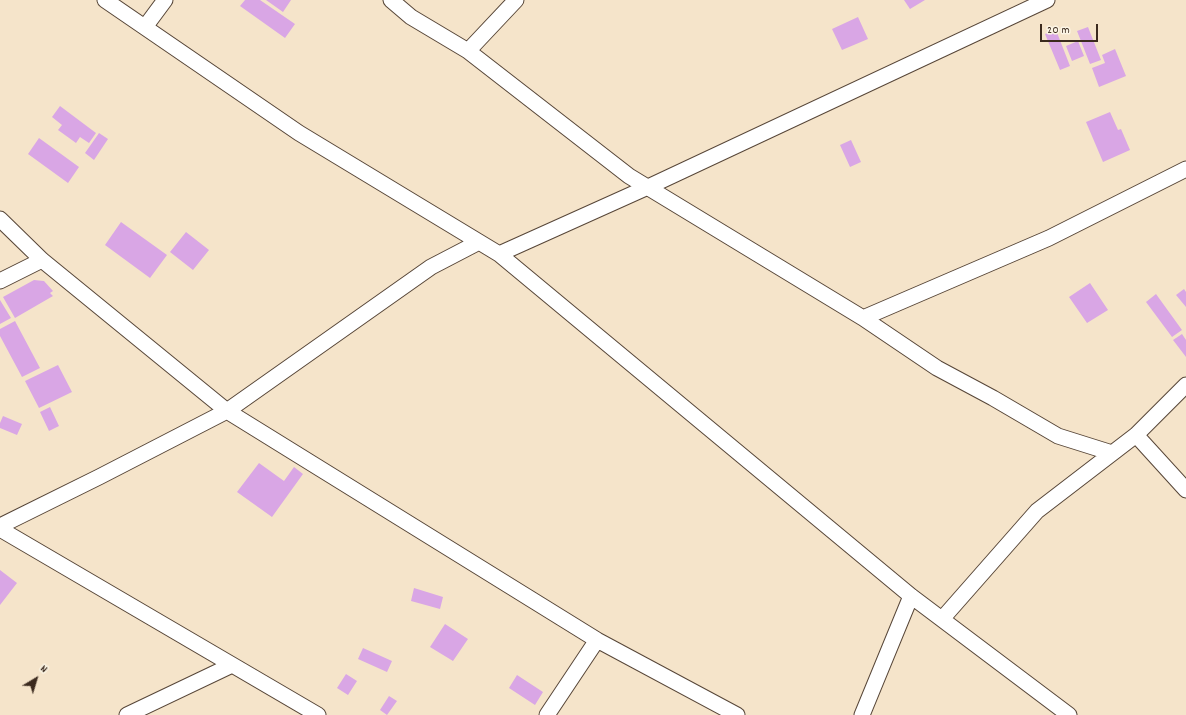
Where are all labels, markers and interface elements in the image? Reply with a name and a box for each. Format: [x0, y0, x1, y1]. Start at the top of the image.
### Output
scale bar [1042, 16, 1100, 42]
text: 20 m [1047, 22, 1070, 39]
north arrow [16, 659, 56, 699]
text: N [36, 662, 50, 678]

